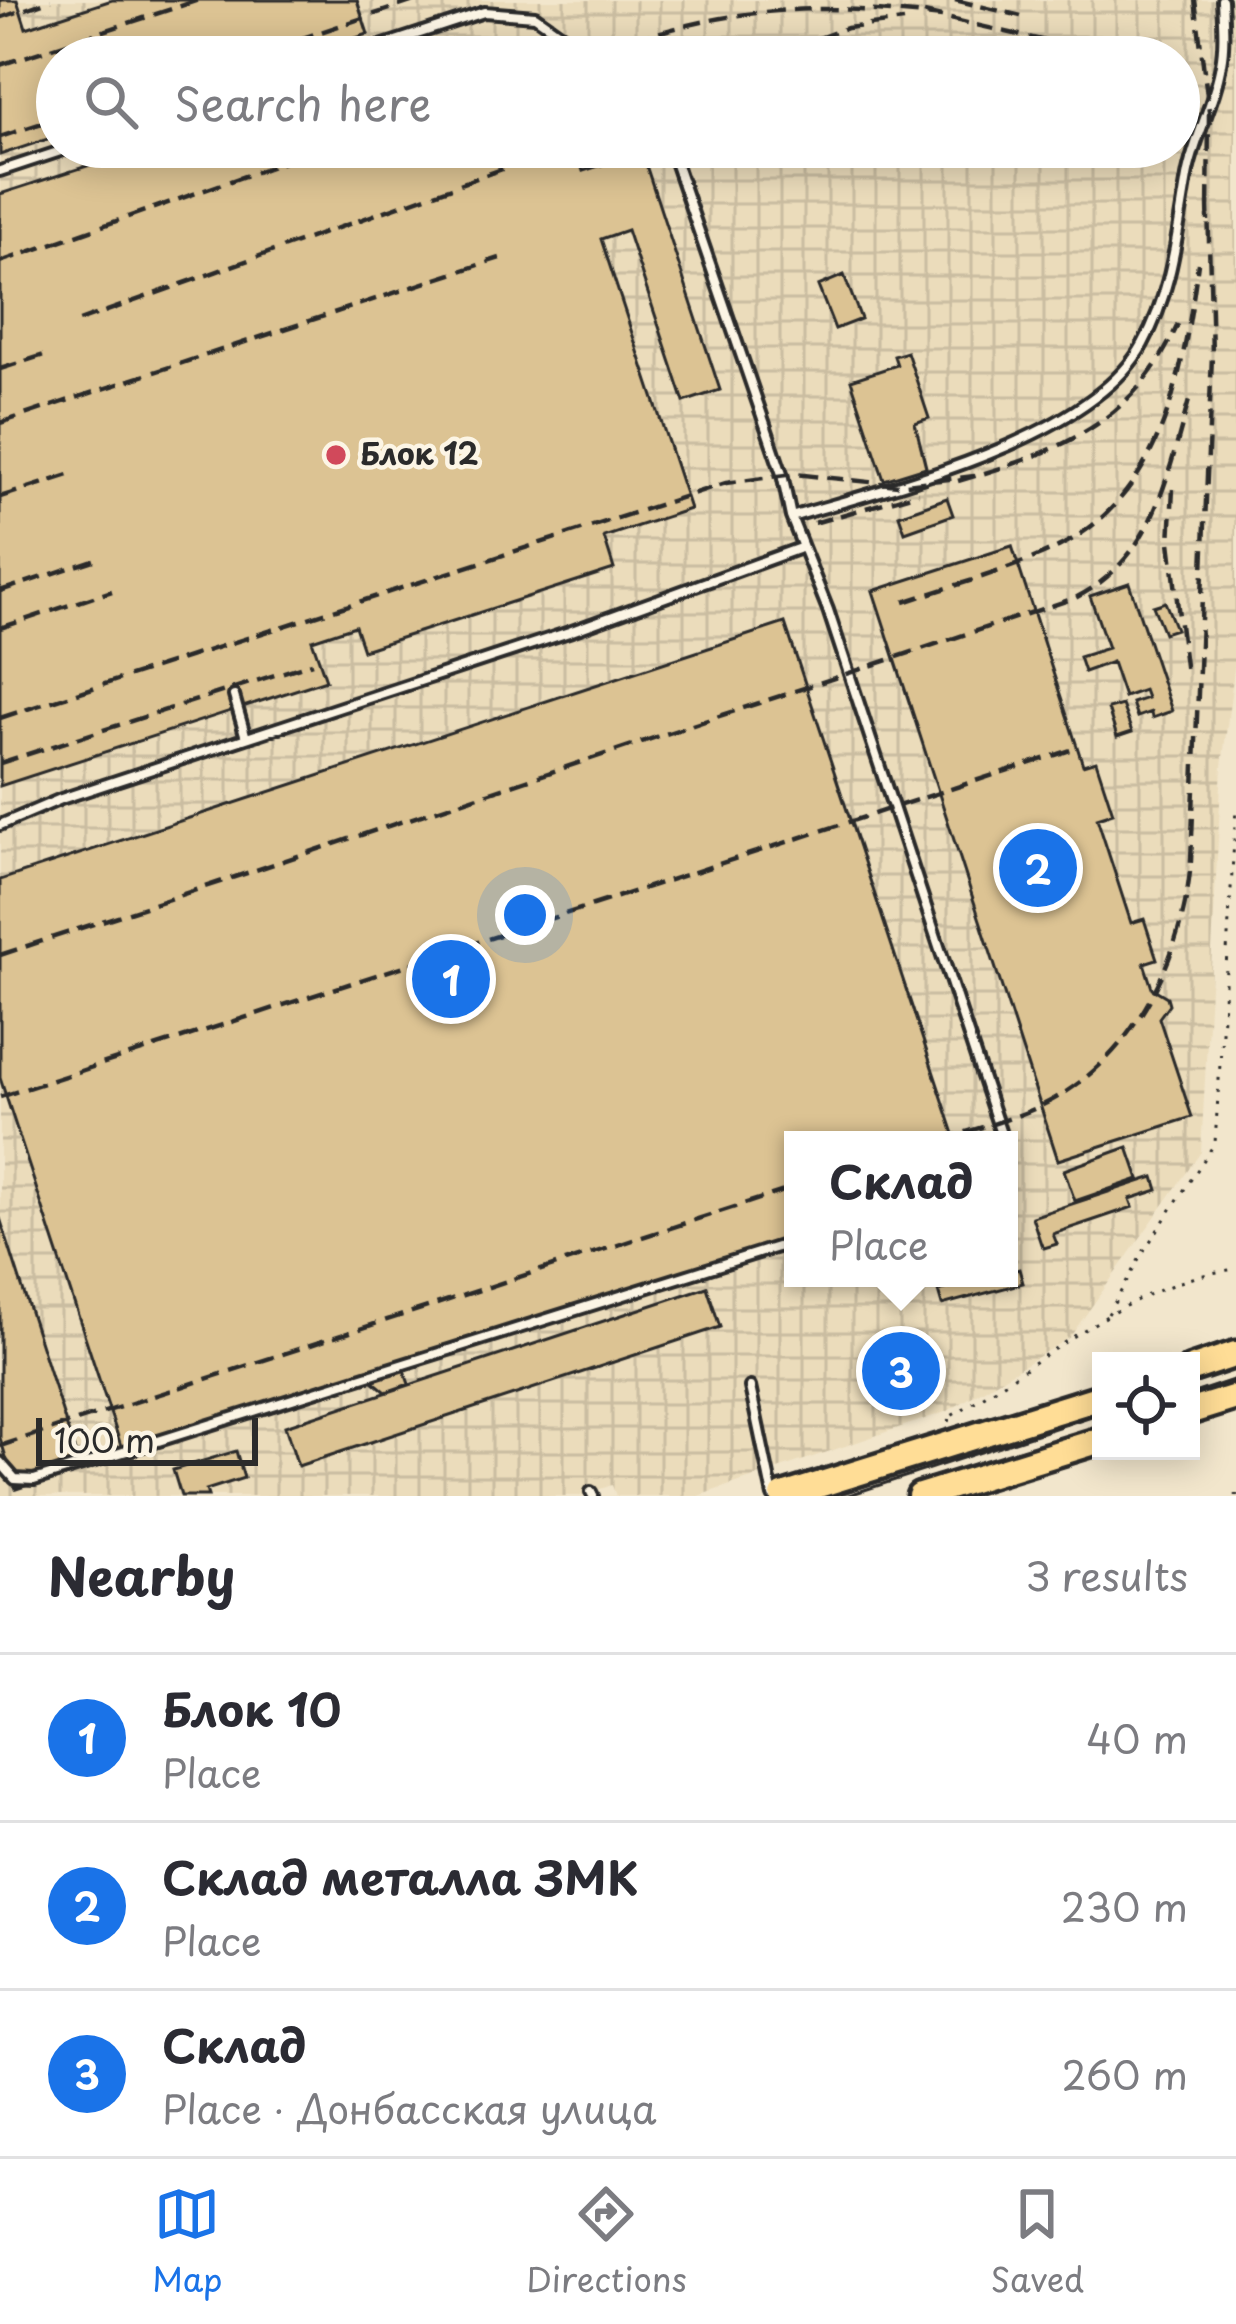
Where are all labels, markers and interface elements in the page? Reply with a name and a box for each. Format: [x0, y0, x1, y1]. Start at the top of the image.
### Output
search box [36, 36, 1200, 168]
text: Search here [174, 68, 431, 136]
icon: search [78, 69, 144, 135]
place label: Блок 12 [360, 430, 479, 475]
marker: Блок 12 [323, 442, 349, 468]
pin: 2 [999, 823, 1077, 913]
your location [495, 885, 555, 945]
pin: 1 [412, 934, 490, 1024]
popup [784, 1131, 1018, 1287]
text: Склад [829, 1146, 973, 1214]
text: Place [829, 1214, 928, 1273]
pin: 3 [862, 1326, 940, 1416]
map controls [1092, 1352, 1200, 1460]
button: locate [1092, 1352, 1200, 1460]
scale bar [36, 1412, 258, 1465]
text: 100 m [54, 1414, 155, 1464]
text: Nearby [48, 1536, 235, 1613]
text: 3 results [1025, 1545, 1188, 1604]
text: Блок 10 [162, 1674, 341, 1742]
text: 1 [78, 1708, 96, 1767]
text: 40 m [1086, 1708, 1188, 1767]
text: Place [162, 1742, 262, 1801]
text: Склад металла ЗМК [162, 1842, 638, 1910]
text: 2 [73, 1876, 101, 1935]
text: 230 m [1061, 1876, 1188, 1935]
text: Place [162, 1910, 262, 1969]
text: Склад [162, 2010, 306, 2078]
text: 3 [74, 2044, 100, 2103]
text: 260 m [1061, 2044, 1188, 2103]
text: Place · Донбасская улица [162, 2078, 656, 2137]
tab: Map [152, 2181, 222, 2303]
tab: Directions [526, 2181, 687, 2303]
tab: Saved [990, 2181, 1084, 2303]

